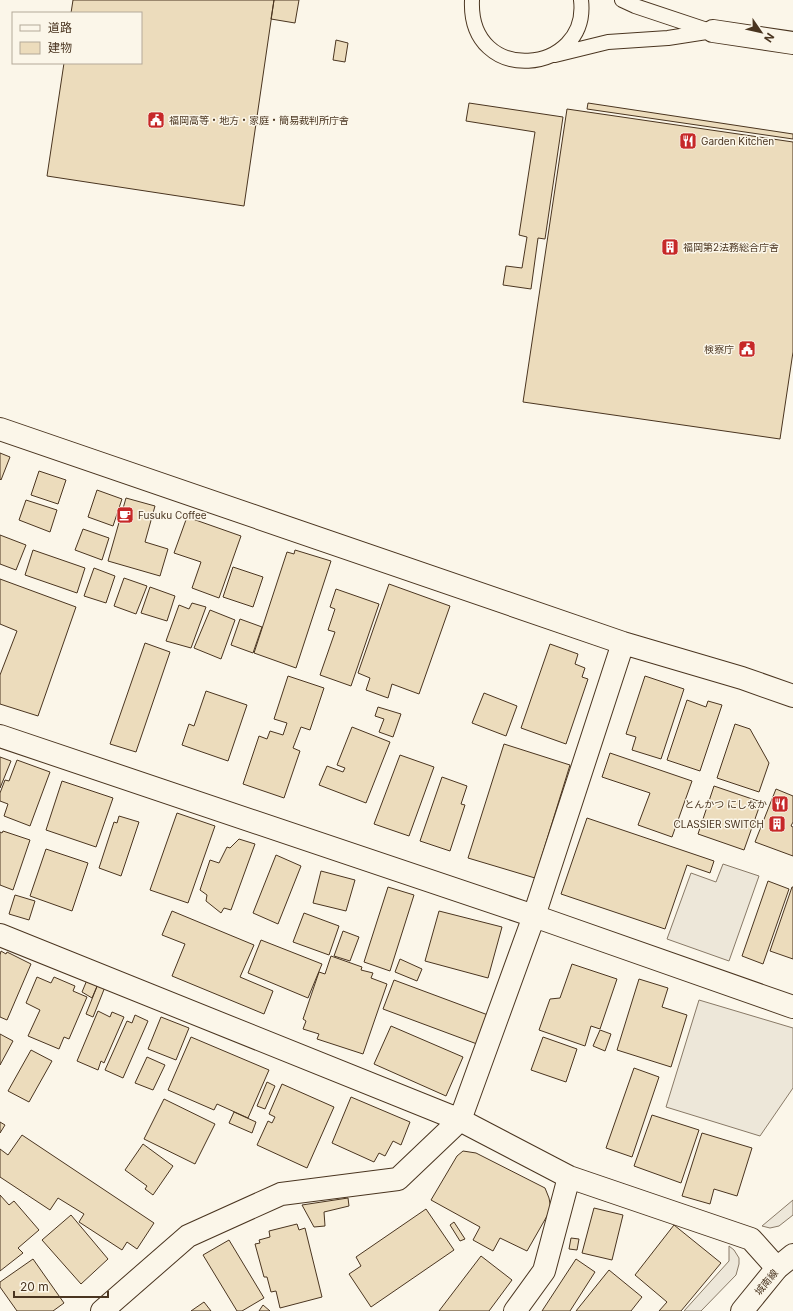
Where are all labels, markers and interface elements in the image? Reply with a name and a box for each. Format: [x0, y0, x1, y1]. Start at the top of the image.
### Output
legend [12, 12, 142, 64]
north arrow [741, 12, 781, 52]
text: 道路 [48, 20, 72, 35]
text: N [761, 30, 777, 45]
text: 建物 [48, 40, 72, 55]
public building icon: 福岡高等・地方・家庭・簡易裁判所庁舎 [146, 110, 166, 130]
place label: 福岡高等・地方・家庭・簡易裁判所庁舎 [169, 114, 349, 126]
restaurant icon: Garden Kitchen [678, 131, 698, 151]
place label: Garden Kitchen [701, 135, 774, 147]
building icon: 福岡第2法務総合庁舎 [660, 237, 680, 257]
place label: 福岡第2法務総合庁舎 [683, 241, 779, 253]
public building icon: 検察庁 [737, 339, 757, 359]
place label: 検察庁 [704, 343, 734, 355]
cafe icon: Fusuku Coffee [115, 505, 135, 525]
place label: Fusuku Coffee [138, 509, 207, 521]
restaurant icon: とんかつ にしなか [770, 794, 790, 814]
place label: とんかつ にしなか [684, 798, 767, 810]
building icon: CLASSIER SWITCH [767, 814, 787, 834]
place label: CLASSIER SWITCH [674, 818, 764, 830]
street label: 城南線 [752, 1267, 780, 1297]
scale bar [14, 1273, 108, 1299]
text: 20 m [20, 1279, 49, 1294]

